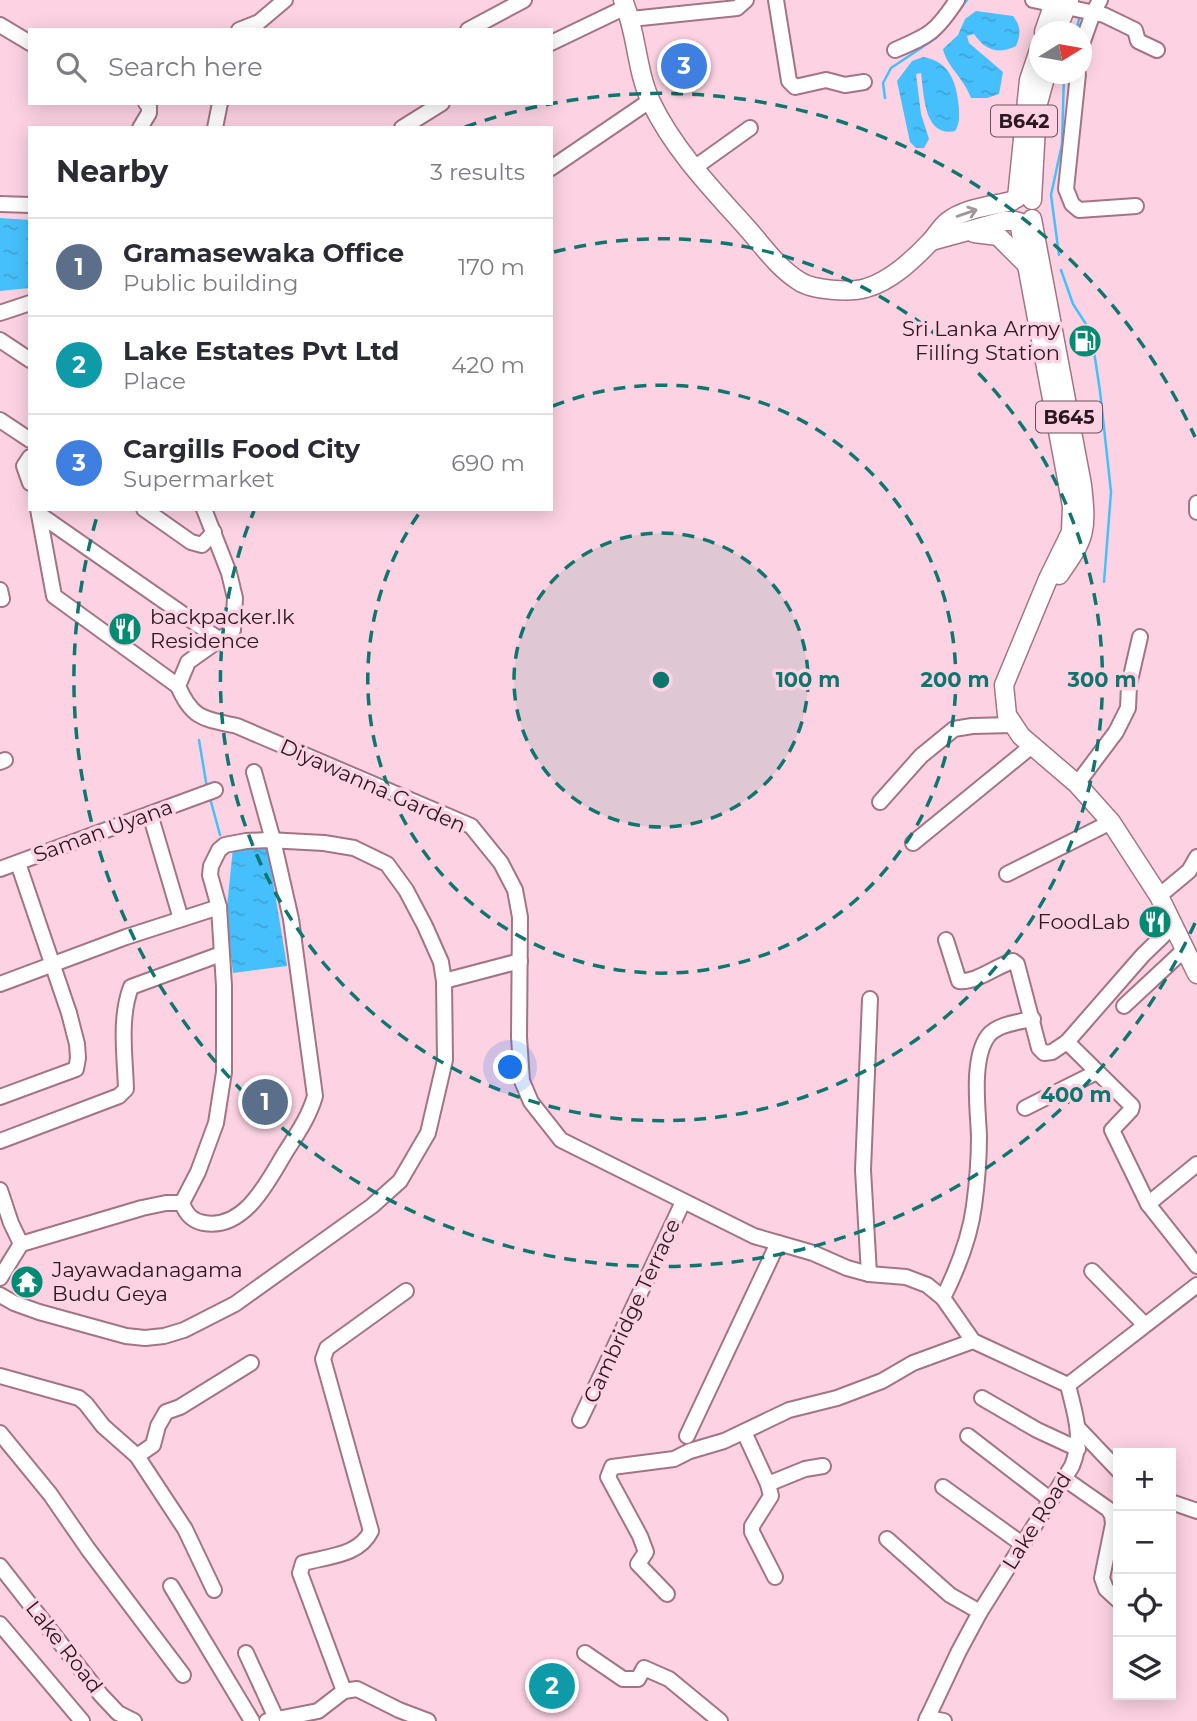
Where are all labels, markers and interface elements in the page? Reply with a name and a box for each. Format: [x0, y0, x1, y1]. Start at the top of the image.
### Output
north arrow [1029, 21, 1092, 84]
search box [28, 28, 553, 105]
pin: 3 [661, 40, 707, 92]
icon: search [52, 48, 90, 86]
text: Search here [108, 51, 263, 83]
road number: B642 [991, 105, 1057, 136]
text: Nearby [56, 153, 168, 190]
text: 3 results [430, 158, 525, 186]
one-way arrow [956, 206, 978, 218]
text: Gramasewaka Office [123, 237, 404, 269]
text: 1 [74, 253, 84, 281]
text: 170 m [458, 253, 525, 281]
text: Public building [123, 269, 298, 297]
place label: Sri Lanka Army Filling Station [902, 316, 1061, 365]
fuel station icon: Sri Lanka Army Filling Station [1066, 322, 1104, 360]
text: Lake Estates Pvt Ltd [123, 335, 399, 367]
text: 2 [72, 351, 86, 379]
text: 420 m [451, 351, 525, 379]
text: Place [123, 367, 186, 395]
road number: B645 [1036, 402, 1102, 432]
text: Cargills Food City [123, 433, 360, 465]
text: 3 [72, 449, 86, 477]
text: 690 m [451, 449, 525, 477]
text: Supermarket [123, 465, 275, 493]
place label: backpacker.lk Residence [150, 604, 295, 653]
restaurant icon: backpacker.lk Residence [106, 610, 144, 648]
text: 100 m [776, 667, 840, 692]
text: 200 m [921, 667, 989, 692]
text: 300 m [1067, 667, 1136, 692]
centre of rings [649, 668, 673, 692]
street label: Diyawanna Garden [276, 733, 470, 838]
street label: Saman Uyana [30, 794, 176, 867]
restaurant icon: FoodLab [1136, 903, 1174, 941]
place label: FoodLab [1038, 909, 1130, 934]
your location [493, 1050, 527, 1084]
pin: 1 [242, 1076, 288, 1128]
text: 400 m [1041, 1082, 1111, 1107]
street label: Cambridge Terrace [578, 1215, 685, 1407]
place label: Jayawadanagama Budu Geya [51, 1257, 243, 1306]
temple icon: Jayawadanagama Budu Geya [8, 1263, 46, 1301]
map controls [1113, 1448, 1176, 1700]
button: + [1113, 1448, 1176, 1511]
street label: Lake Road [997, 1467, 1076, 1574]
button: − [1113, 1511, 1176, 1574]
button: locate [1113, 1574, 1176, 1637]
street label: Lake Road [21, 1596, 108, 1698]
button: layers [1113, 1637, 1176, 1700]
pin: 2 [529, 1660, 575, 1712]

